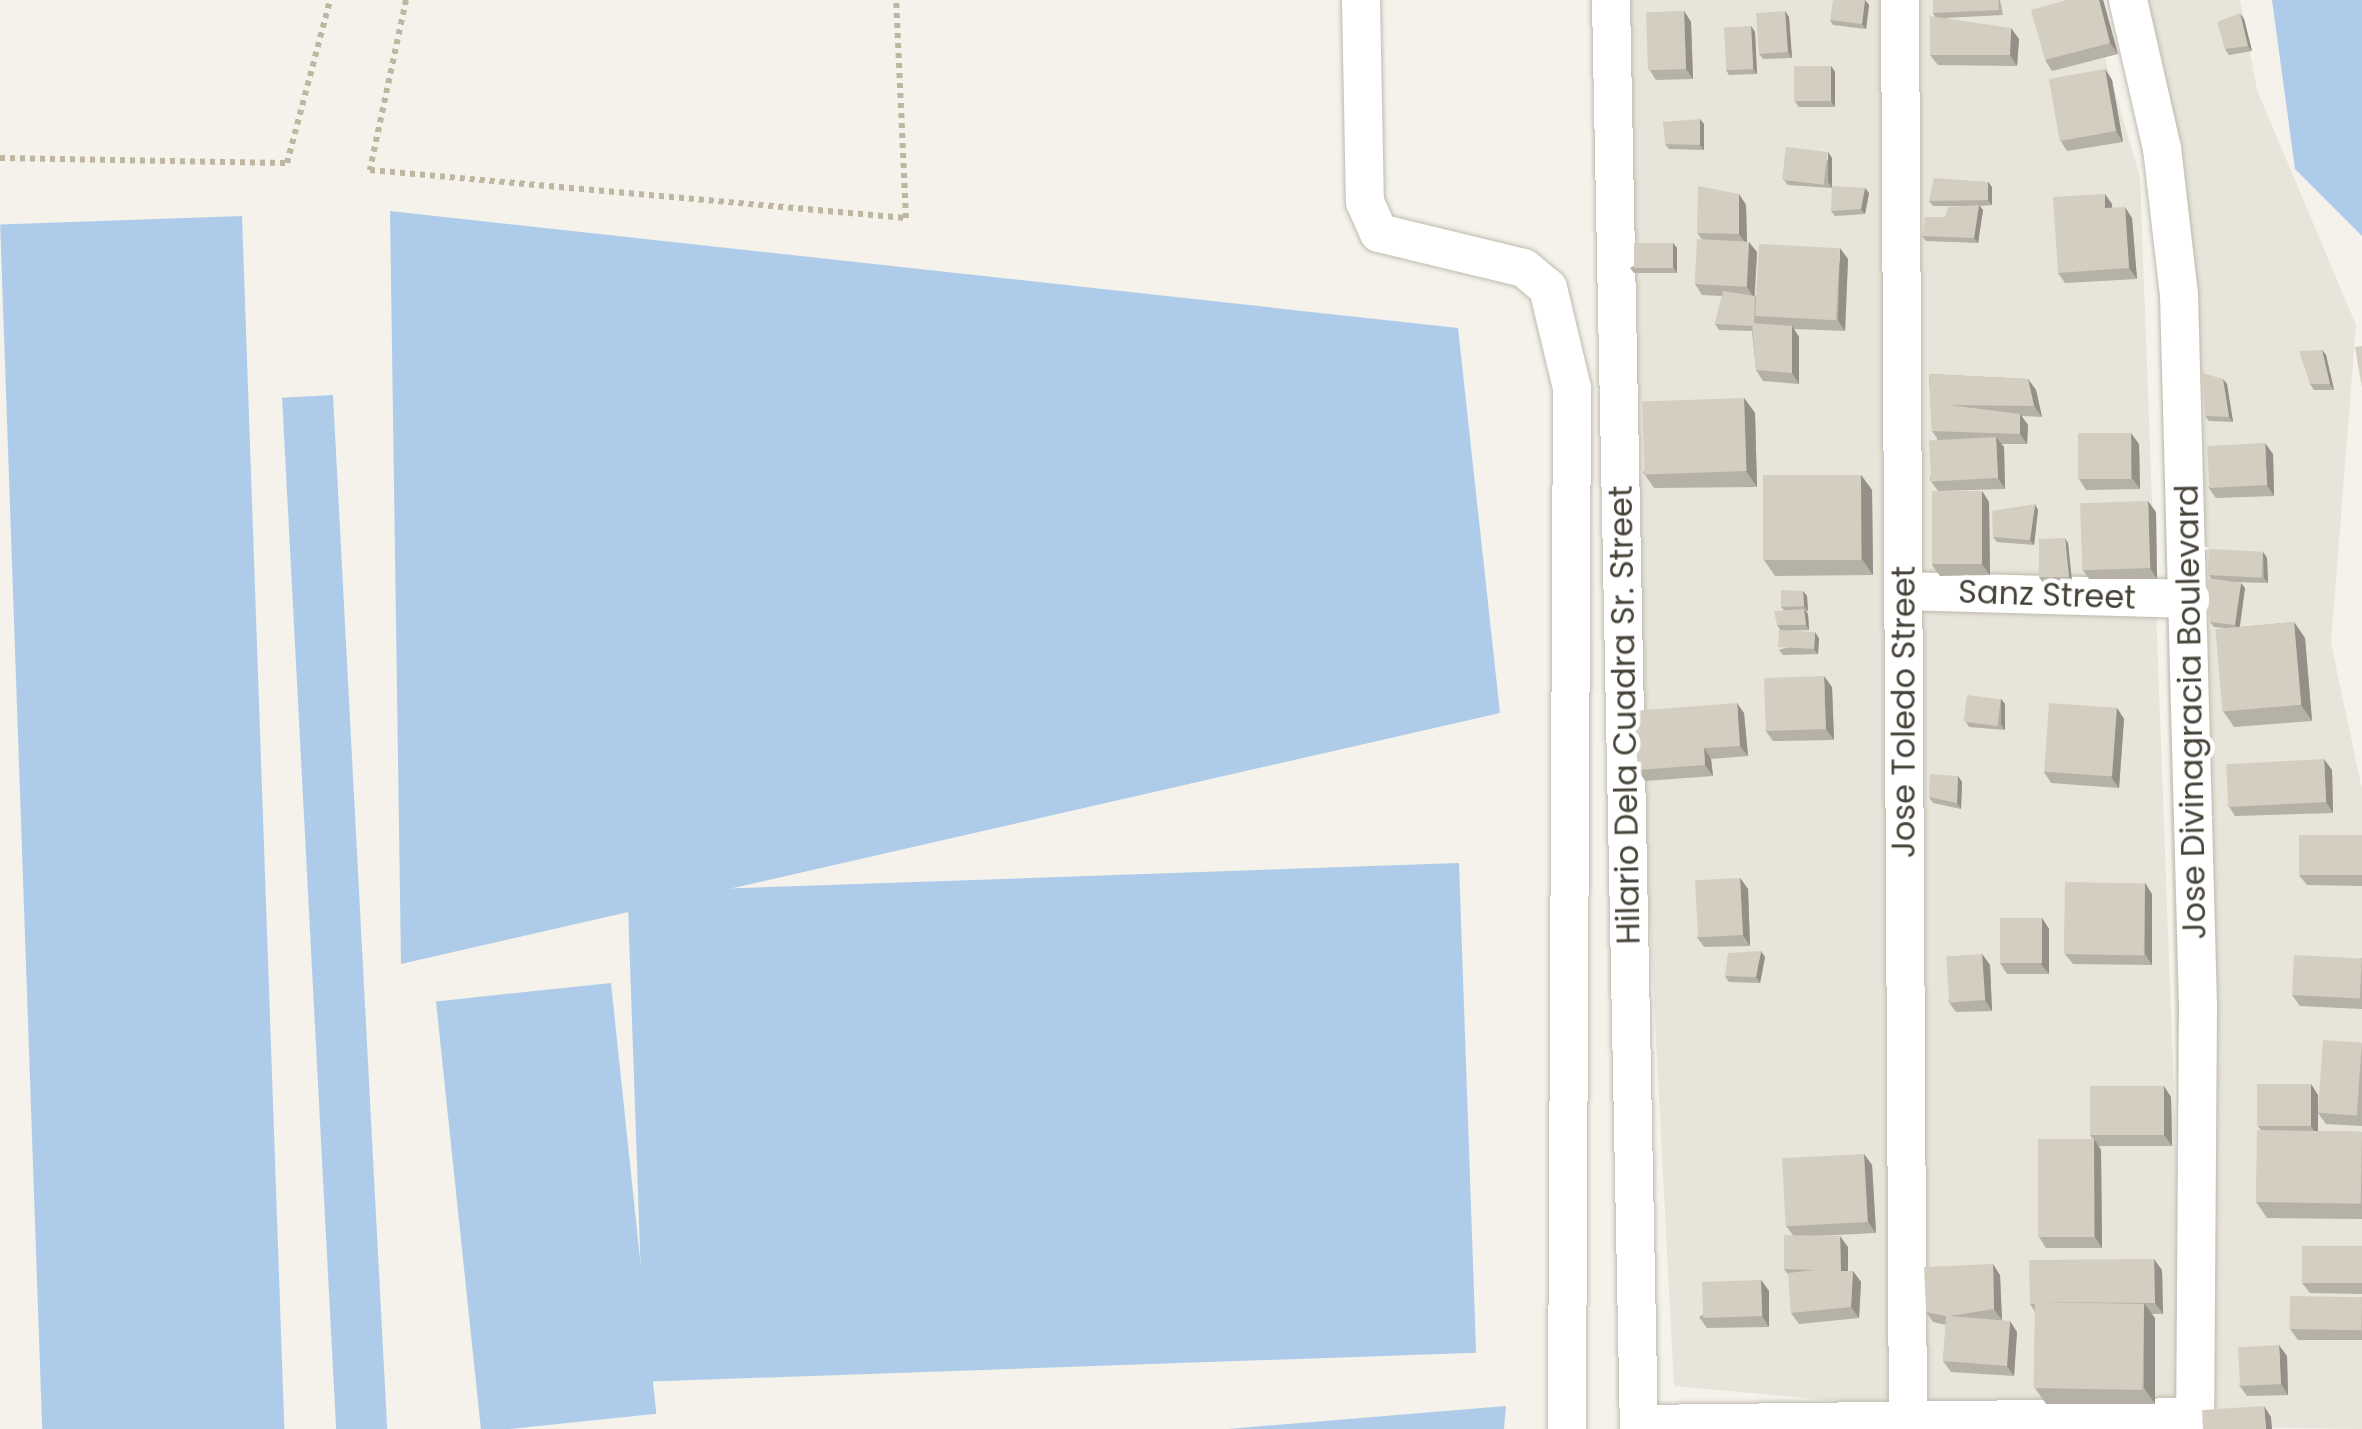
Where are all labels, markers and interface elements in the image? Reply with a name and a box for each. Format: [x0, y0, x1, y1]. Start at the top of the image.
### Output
street label: Jose Divinagracia Boulevard [2168, 484, 2214, 940]
street label: Hilario Dela Cuadra Sr. Street [1602, 485, 1648, 945]
street label: Jose Toledo Street [1885, 566, 1923, 858]
street label: Sanz Street [1958, 573, 2136, 617]

